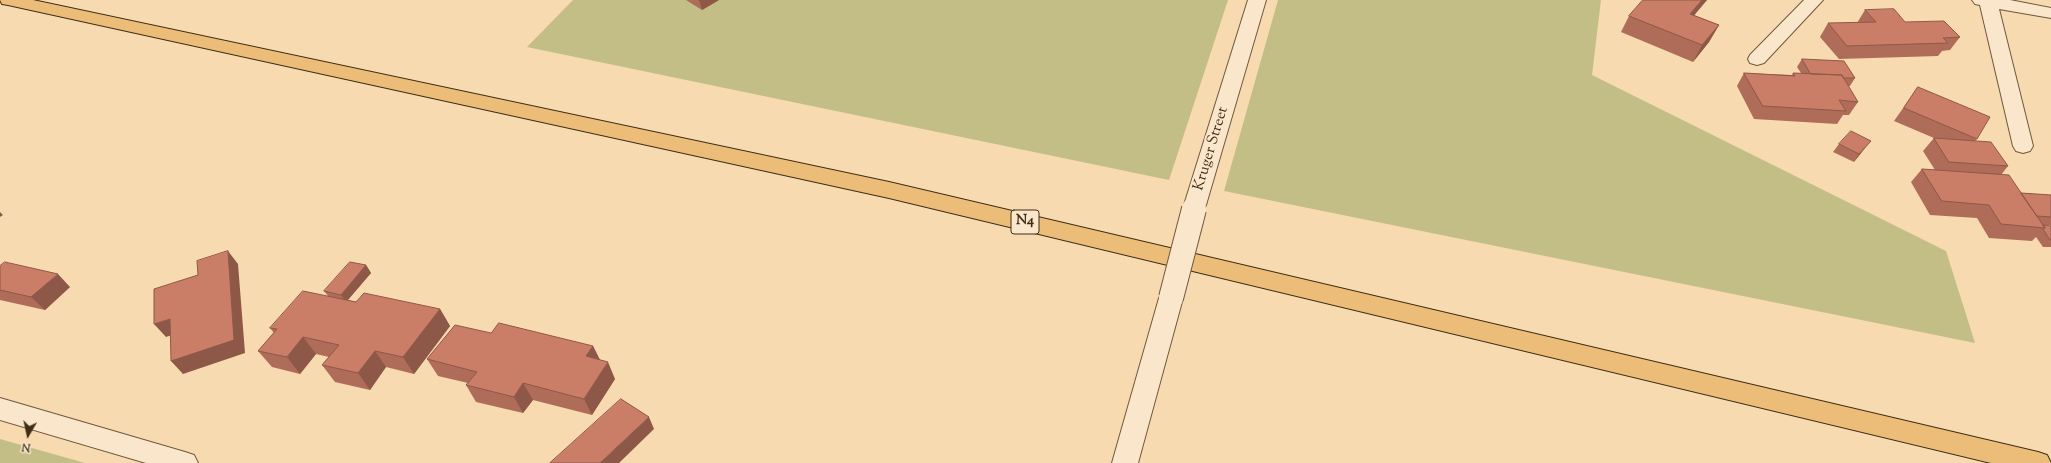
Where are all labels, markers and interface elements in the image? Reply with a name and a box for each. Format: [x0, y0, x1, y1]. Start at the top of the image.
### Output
street label: Kruger Street [1191, 105, 1233, 193]
road number: N4 [1011, 210, 1039, 234]
north arrow [8, 415, 48, 455]
text: N [21, 438, 32, 455]

